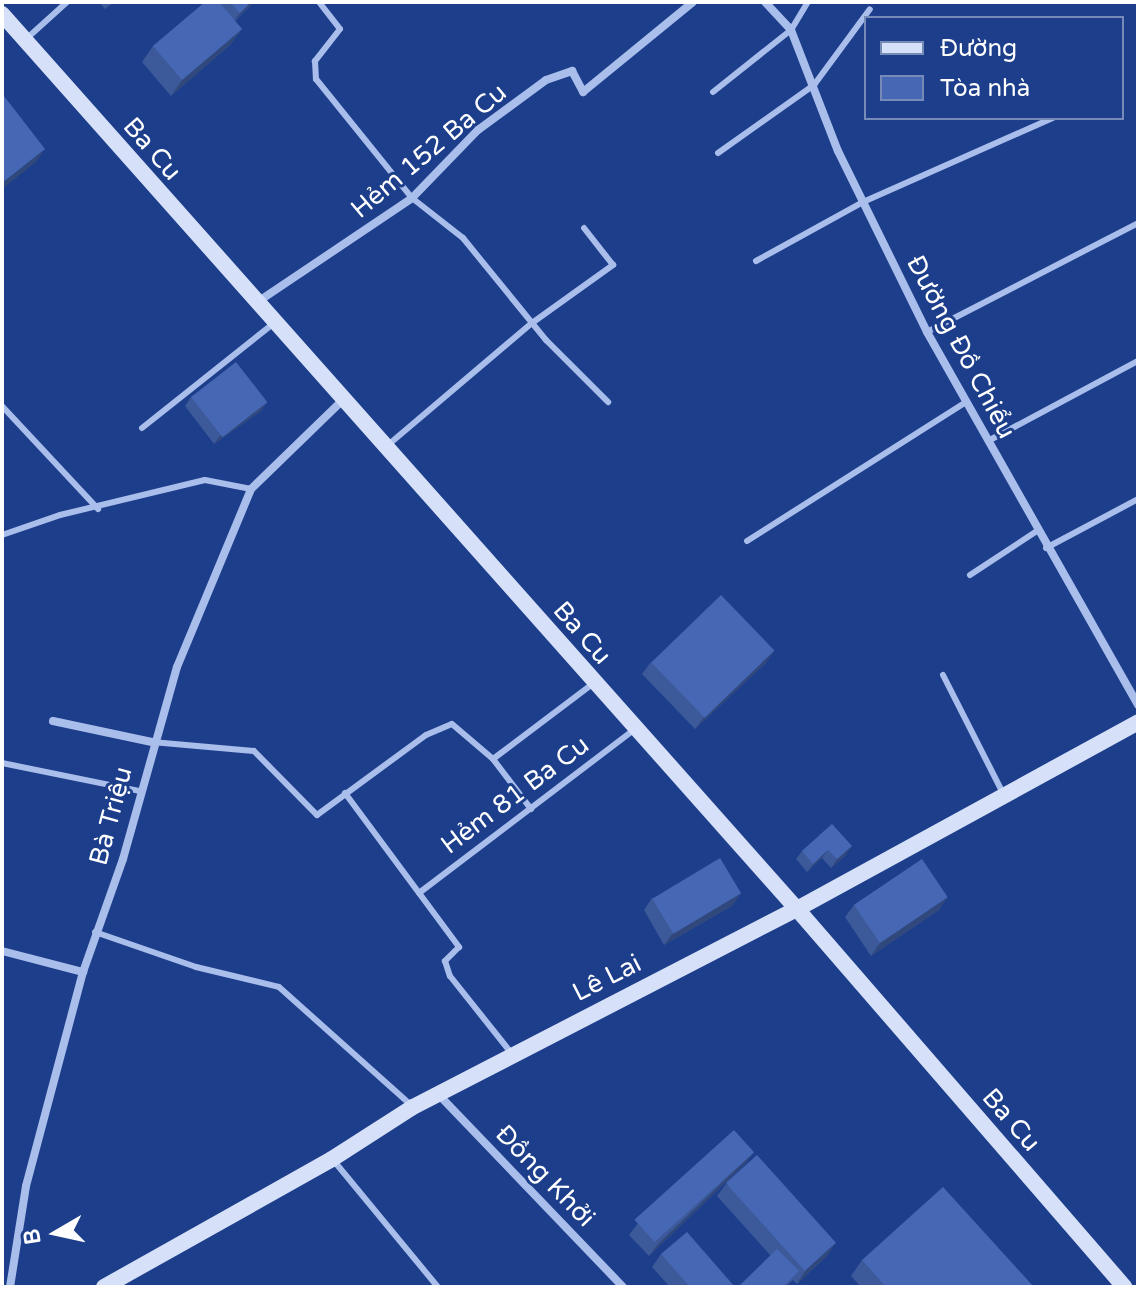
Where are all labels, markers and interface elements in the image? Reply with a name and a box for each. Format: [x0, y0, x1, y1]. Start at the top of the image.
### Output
legend [864, 16, 1124, 120]
text: Đường [940, 34, 1017, 63]
text: Tòa nhà [940, 74, 1030, 103]
street label: Hẻm 152 Ba Cu [345, 77, 513, 225]
street label: Ba Cu [116, 111, 188, 187]
street label: Đường Đồ Chiểu [900, 250, 1022, 444]
street label: Ba Cu [546, 595, 618, 671]
street label: Hẻm 81 Ba Cu [435, 729, 595, 861]
street label: Bà Triệu [83, 763, 139, 869]
street label: Lê Lai [568, 948, 646, 1008]
street label: Ba Cu [975, 1082, 1047, 1158]
street label: Đồng Khởi [489, 1119, 601, 1233]
north arrow [16, 1193, 96, 1273]
text: B [18, 1227, 46, 1246]

